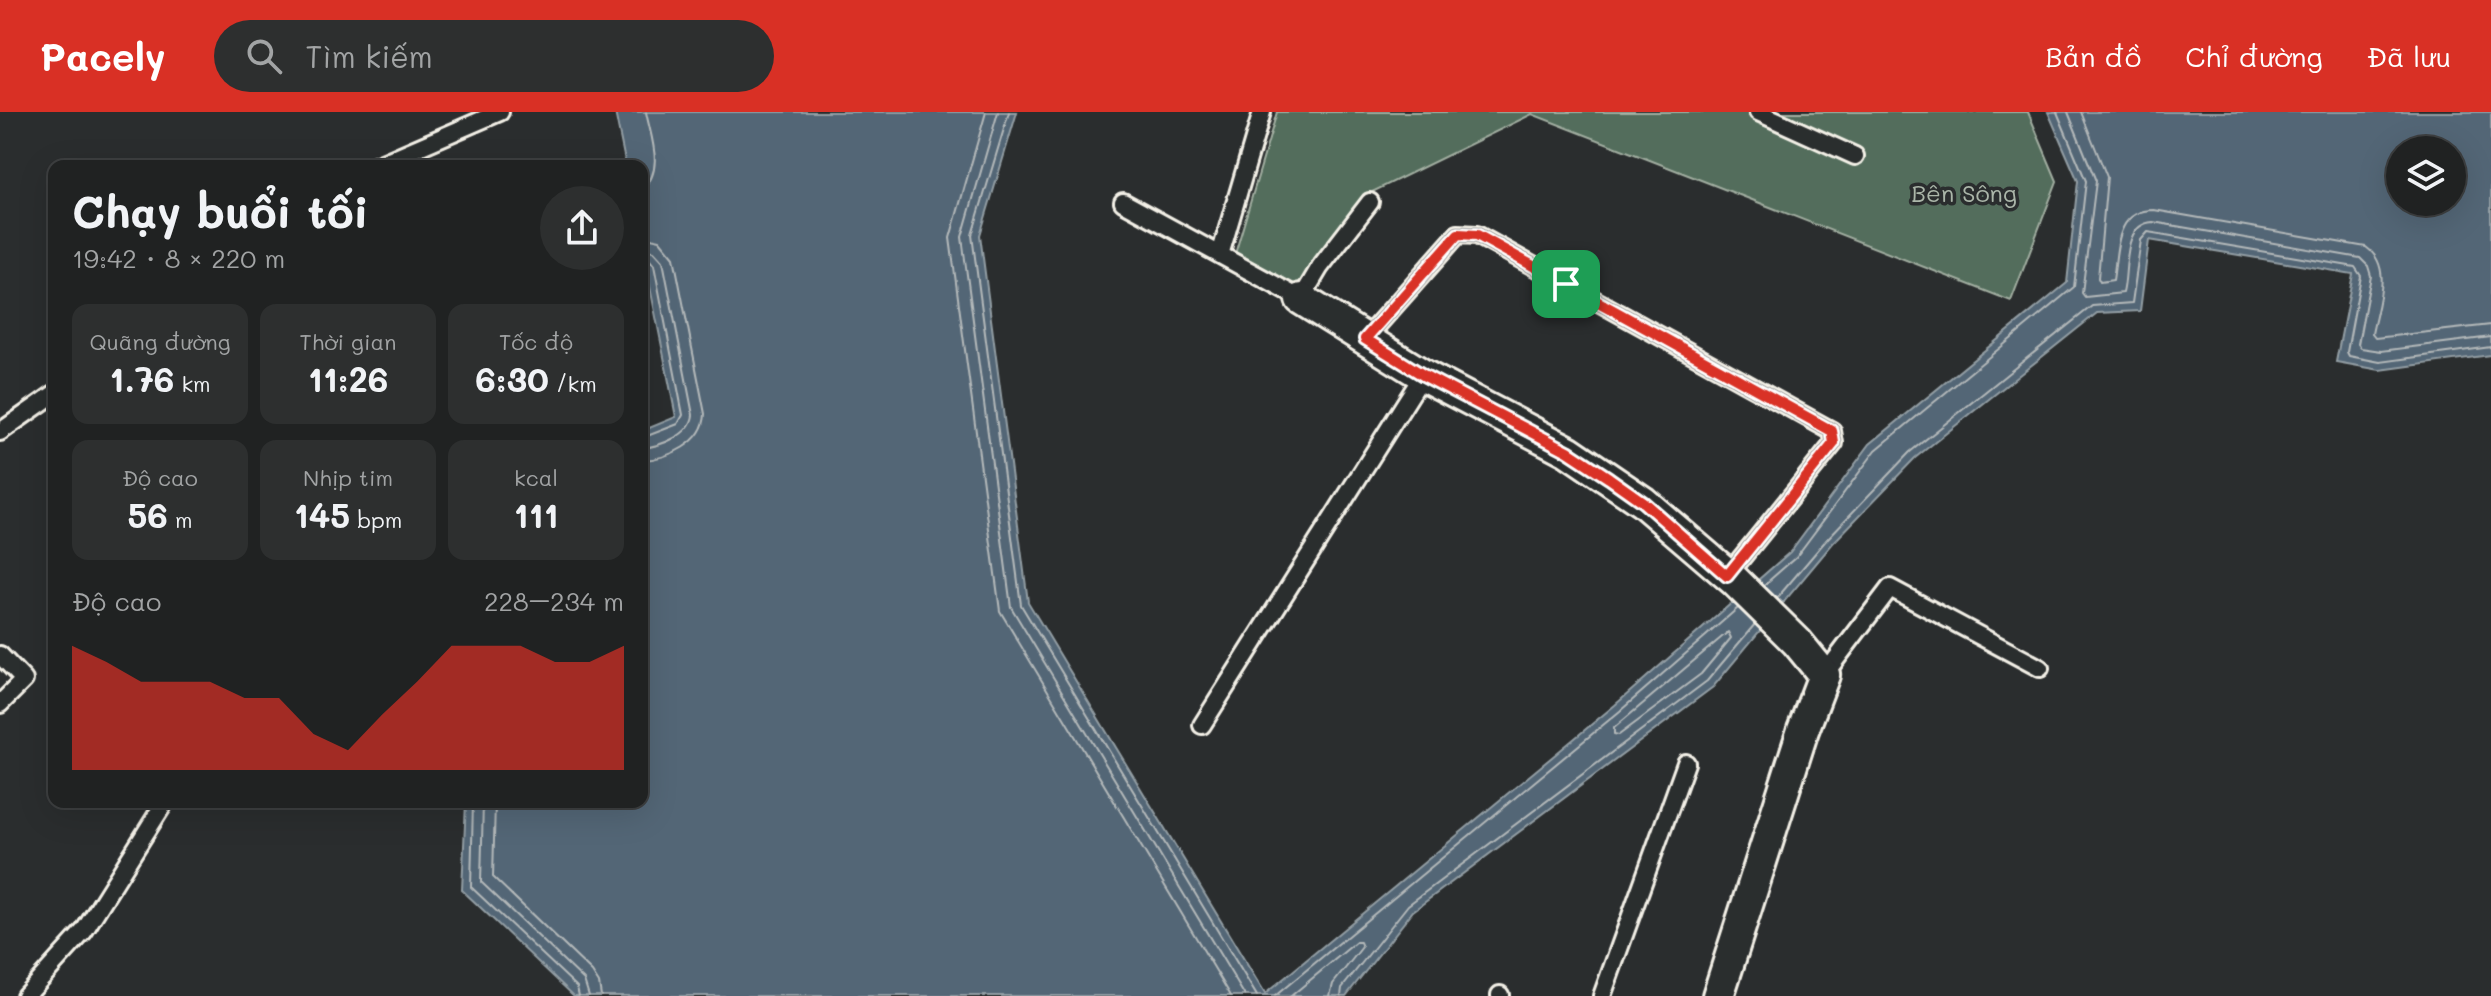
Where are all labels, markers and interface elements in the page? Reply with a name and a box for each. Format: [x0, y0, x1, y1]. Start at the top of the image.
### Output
search box [214, 20, 774, 92]
text: Pacely [40, 31, 166, 81]
icon: search [242, 34, 286, 78]
text: Tìm kiếm [306, 36, 433, 76]
text: Bản đồ [2045, 38, 2141, 74]
text: Chỉ đường [2185, 38, 2323, 74]
text: Đã lưu [2367, 38, 2451, 74]
map controls [2386, 136, 2466, 216]
button: layers [2386, 136, 2466, 216]
park label: Bên Sông [1911, 177, 2017, 208]
text: Chạy buổi tối [72, 182, 369, 239]
button: share [540, 186, 624, 270]
text: 19:42 · 8 × 220 m [72, 241, 285, 275]
pin [1532, 250, 1600, 318]
icon: arrive [1544, 262, 1588, 306]
text: Quãng đường [90, 327, 230, 356]
text: Thời gian [300, 327, 396, 356]
text: Tốc độ [499, 327, 573, 356]
text: 1.76 [109, 356, 174, 401]
text: 11:26 [308, 356, 388, 401]
text: 6:30 [475, 356, 549, 401]
text: km [174, 369, 211, 398]
text: /km [549, 369, 597, 398]
text: Độ cao [122, 463, 198, 492]
text: Nhịp tim [303, 463, 393, 492]
text: kcal [514, 463, 558, 492]
text: 56 [127, 492, 168, 537]
text: 145 [294, 492, 350, 537]
text: 111 [513, 492, 559, 537]
text: m [168, 505, 193, 534]
text: bpm [350, 505, 402, 534]
text: Độ cao [72, 584, 161, 618]
text: 228–234 m [484, 584, 624, 618]

